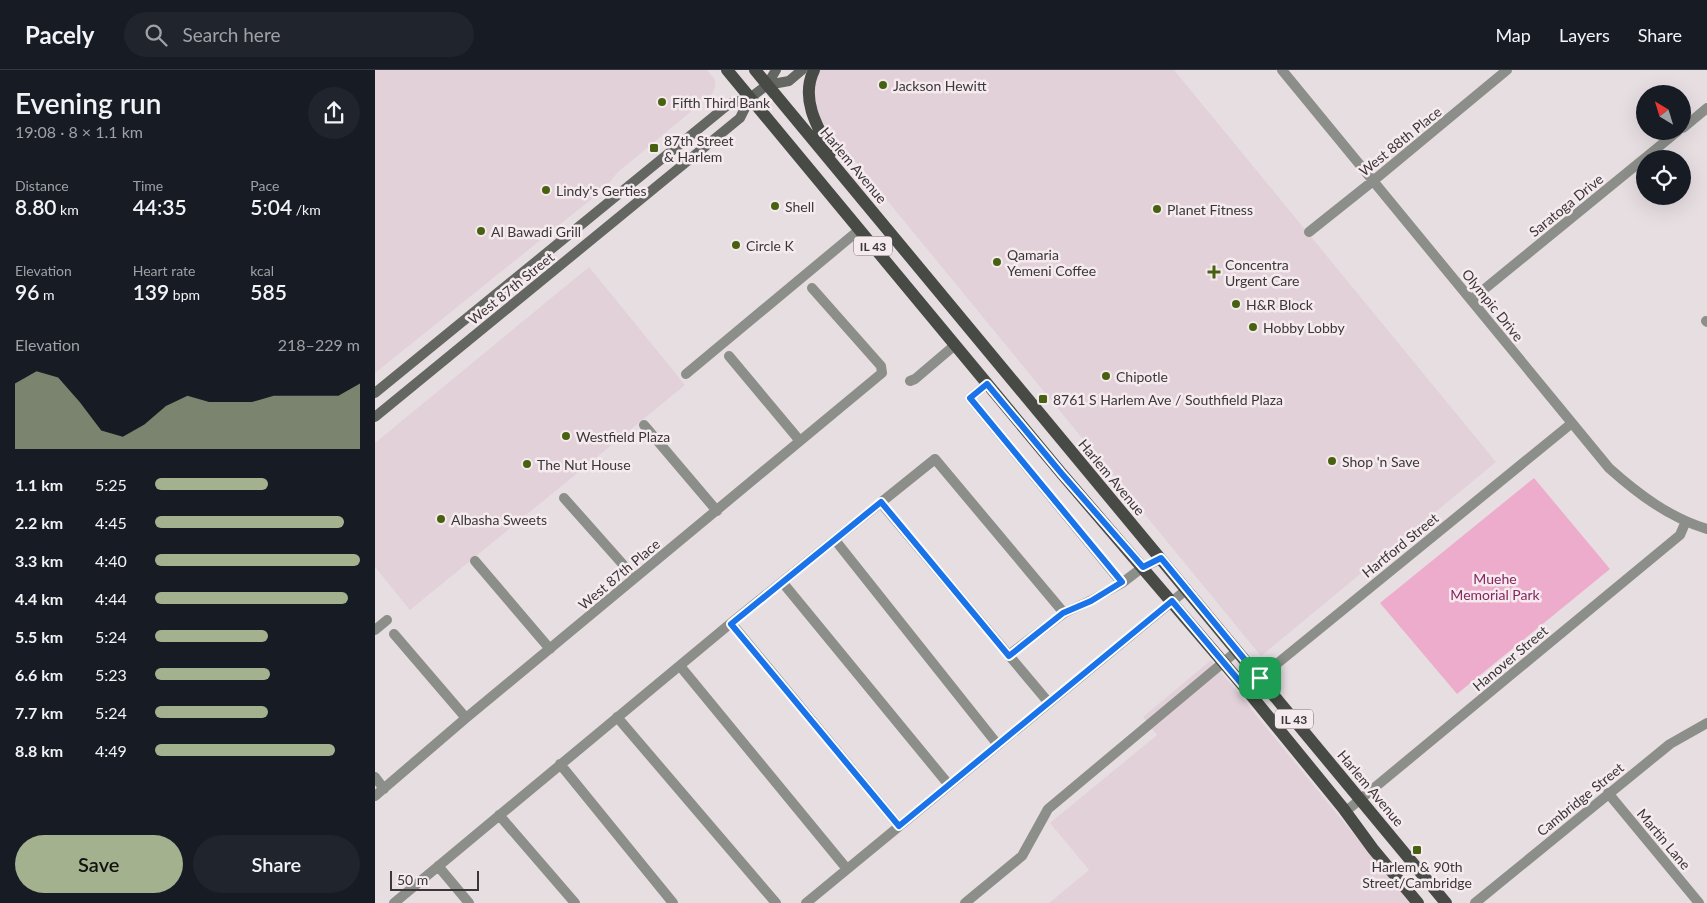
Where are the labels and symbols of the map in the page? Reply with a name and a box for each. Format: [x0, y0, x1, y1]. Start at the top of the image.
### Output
place label: Jackson Hewitt [893, 77, 987, 94]
marker: Jackson Hewitt [877, 79, 889, 91]
north arrow [1636, 85, 1691, 140]
place label: Fifth Third Bank [672, 94, 771, 111]
marker: Fifth Third Bank [656, 96, 668, 108]
street label: West 88th Place [1355, 103, 1445, 179]
street label: Harlem Avenue [817, 123, 891, 207]
place label: 87th Street & Harlem [664, 132, 734, 165]
marker: 87th Street & Harlem [648, 142, 660, 154]
street label: Saratoga Drive [1526, 170, 1606, 240]
place label: Lindy's Gerties [556, 182, 647, 199]
marker: Lindy's Gerties [540, 184, 552, 196]
place label: Shell [785, 198, 814, 215]
marker: Shell [769, 200, 781, 212]
place label: Planet Fitness [1167, 201, 1253, 218]
marker: Planet Fitness [1151, 203, 1163, 215]
place label: Al Bawadi Grill [491, 223, 581, 240]
marker: Al Bawadi Grill [475, 225, 487, 237]
place label: Circle K [746, 237, 794, 254]
road number: IL 43 [854, 237, 892, 256]
marker: Circle K [730, 239, 742, 251]
place label: Qamaria Yemeni Coffee [1007, 246, 1096, 279]
street label: West 87th Street [465, 248, 557, 328]
marker: Qamaria Yemeni Coffee [991, 256, 1003, 268]
place label: Concentra Urgent Care [1225, 256, 1299, 289]
marker: Concentra Urgent Care [1207, 265, 1221, 279]
street label: Olympic Drive [1459, 265, 1527, 345]
place label: H&R Block [1246, 296, 1314, 313]
marker: H&R Block [1230, 298, 1242, 310]
place label: Hobby Lobby [1263, 319, 1345, 336]
marker: Hobby Lobby [1247, 321, 1259, 333]
place label: Chipotle [1116, 368, 1168, 385]
marker: Chipotle [1100, 370, 1112, 382]
place label: 8761 S Harlem Ave / Southfield Plaza [1053, 391, 1283, 408]
marker: 8761 S Harlem Ave / Southfield Plaza [1037, 393, 1049, 405]
place label: Westfield Plaza [576, 428, 670, 445]
marker: Westfield Plaza [560, 430, 572, 442]
street label: Harlem Avenue [1075, 435, 1149, 519]
place label: Shop 'n Save [1342, 453, 1420, 470]
marker: Shop 'n Save [1326, 455, 1338, 467]
place label: The Nut House [537, 456, 631, 473]
marker: The Nut House [521, 458, 533, 470]
street label: Hartford Street [1359, 509, 1441, 581]
place label: Albasha Sweets [451, 511, 547, 528]
marker: Albasha Sweets [435, 513, 447, 525]
street label: West 87th Place [575, 535, 663, 613]
park label: Muehe Memorial Park [1450, 570, 1541, 603]
street label: Hanover Street [1469, 622, 1551, 694]
pin [1239, 657, 1281, 699]
road number: IL 43 [1275, 710, 1313, 729]
street label: Harlem Avenue [1334, 746, 1408, 830]
street label: Cambridge Street [1533, 759, 1627, 839]
street label: Martin Lane [1634, 805, 1694, 873]
marker: Harlem & 90th Street/Cambridge [1411, 844, 1423, 856]
place label: Harlem & 90th Street/Cambridge [1362, 858, 1472, 891]
scale bar [390, 868, 479, 891]

